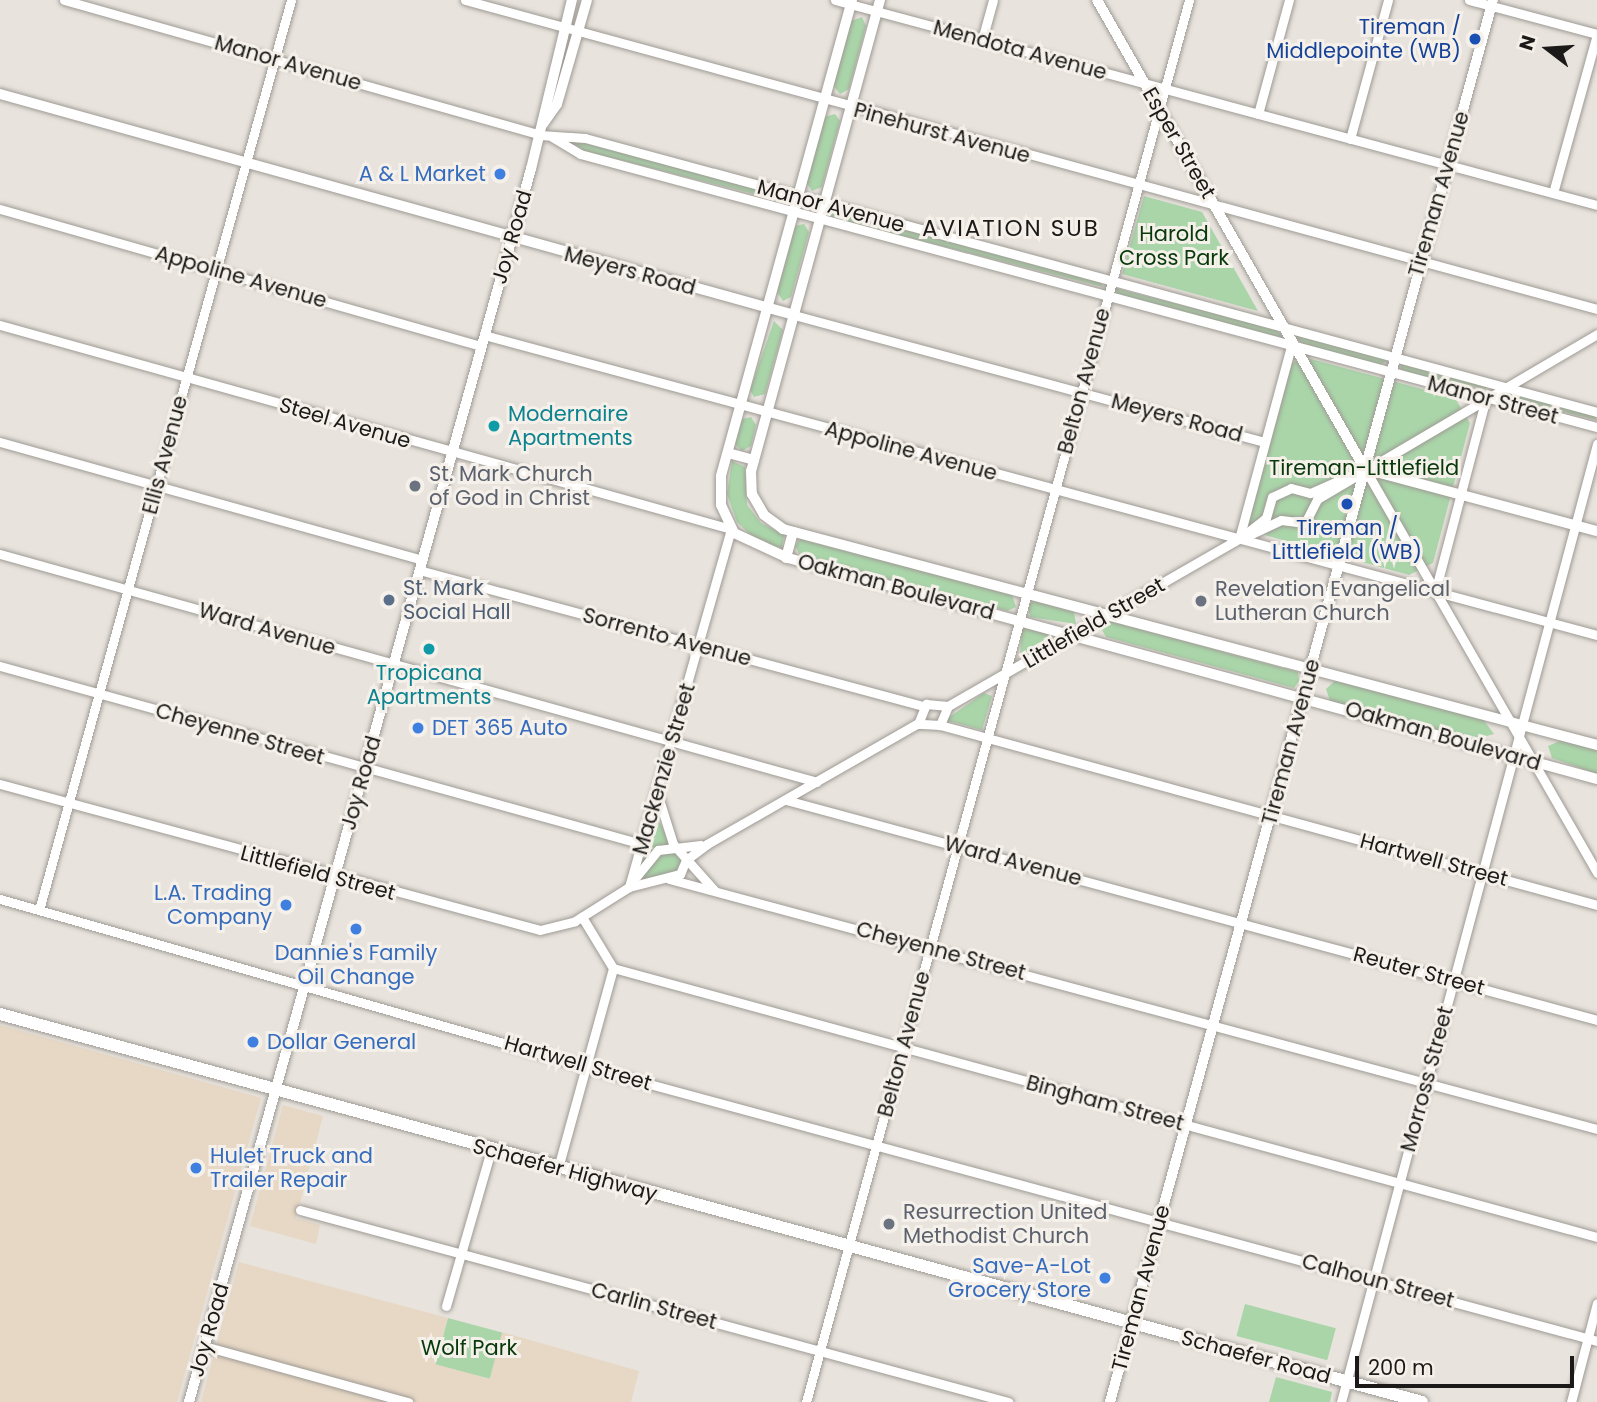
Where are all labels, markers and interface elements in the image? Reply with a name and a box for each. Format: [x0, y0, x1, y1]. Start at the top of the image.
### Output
place label: Tireman / Middlepointe (WB) [1266, 14, 1461, 64]
north arrow [1513, 14, 1583, 84]
street label: Mendota Avenue [931, 15, 1109, 85]
street label: Manor Avenue [212, 30, 364, 96]
marker: Tireman / Middlepointe (WB) [1467, 31, 1483, 47]
text: N [1512, 32, 1542, 54]
street label: Esper Street [1137, 83, 1221, 203]
street label: Pinehurst Avenue [851, 97, 1033, 169]
street label: Tireman Avenue [1403, 108, 1475, 280]
place label: A & L Market [359, 161, 486, 187]
marker: A & L Market [492, 166, 508, 182]
street label: Manor Avenue [755, 174, 907, 238]
street label: Joy Road [487, 187, 537, 287]
district label: AVIATION SUB [924, 214, 1098, 242]
park label: Harold Cross Park [1119, 221, 1229, 271]
street label: Appoline Avenue [152, 240, 330, 314]
street label: Meyers Road [562, 241, 698, 301]
street label: Belton Avenue [1052, 305, 1116, 457]
street label: Manor Street [1425, 370, 1561, 430]
street label: Meyers Road [1109, 388, 1245, 448]
street label: Steel Avenue [276, 392, 414, 454]
street label: Ellis Avenue [137, 393, 193, 517]
place label: Modernaire Apartments [508, 401, 633, 451]
street label: Appoline Avenue [822, 416, 1000, 486]
marker: Modernaire Apartments [486, 418, 502, 434]
park label: Tireman-Littlefield [1269, 455, 1459, 481]
place label: St. Mark Church of God in Christ [429, 461, 593, 511]
marker: St. Mark Church of God in Christ [407, 478, 423, 494]
marker: Tireman / Littlefield (WB) [1339, 496, 1355, 512]
place label: Tireman / Littlefield (WB) [1272, 515, 1422, 565]
street label: Oakman Boulevard [795, 549, 997, 625]
street label: Littlefield Street [1019, 572, 1169, 674]
place label: St. Mark Social Hall [403, 575, 511, 625]
place label: Revelation Evangelical Lutheran Church [1215, 576, 1450, 626]
marker: St. Mark Social Hall [381, 592, 397, 608]
marker: Revelation Evangelical Lutheran Church [1193, 593, 1209, 609]
street label: Ward Avenue [196, 597, 338, 661]
street label: Sorrento Avenue [580, 602, 754, 672]
marker: Tropicana Apartments [421, 641, 437, 657]
street label: Tireman Avenue [1257, 656, 1325, 828]
place label: Tropicana Apartments [367, 660, 491, 710]
street label: Mackenzie Street [627, 680, 701, 858]
street label: Oakman Boulevard [1342, 696, 1544, 776]
street label: Cheyenne Street [153, 698, 327, 770]
place label: DET 365 Auto [432, 715, 568, 741]
marker: DET 365 Auto [410, 720, 426, 736]
street label: Joy Road [336, 733, 386, 833]
street label: Hartwell Street [1357, 828, 1511, 892]
street label: Ward Avenue [942, 831, 1084, 891]
street label: Littlefield Street [238, 840, 398, 906]
place label: L.A. Trading Company [154, 880, 272, 930]
marker: L.A. Trading Company [278, 897, 294, 913]
street label: Cheyenne Street [853, 916, 1029, 986]
marker: Dannie's Family Oil Change [348, 921, 364, 937]
place label: Dannie's Family Oil Change [275, 940, 437, 990]
street label: Reuter Street [1351, 941, 1487, 1001]
street label: Belton Avenue [872, 968, 936, 1120]
street label: Morross Street [1395, 1003, 1459, 1155]
place label: Dollar General [267, 1029, 416, 1055]
street label: Hartwell Street [502, 1030, 654, 1096]
marker: Dollar General [245, 1034, 261, 1050]
street label: Bingham Street [1023, 1070, 1187, 1136]
street label: Schaefer Highway [470, 1133, 660, 1207]
place label: Hulet Truck and Trailer Repair [210, 1143, 373, 1193]
marker: Hulet Truck and Trailer Repair [188, 1160, 204, 1176]
place label: Resurrection United Methodist Church [903, 1199, 1108, 1249]
street label: Tireman Avenue [1107, 1202, 1175, 1374]
marker: Resurrection United Methodist Church [881, 1216, 897, 1232]
street label: Calhoun Street [1299, 1249, 1457, 1313]
place label: Save-A-Lot Grocery Store [948, 1253, 1091, 1303]
marker: Save-A-Lot Grocery Store [1097, 1270, 1113, 1286]
street label: Carlin Street [588, 1277, 720, 1335]
street label: Joy Road [184, 1280, 234, 1380]
street label: Schaefer Road [1179, 1325, 1333, 1389]
park label: Wolf Park [421, 1335, 517, 1361]
scale bar [1359, 1342, 1578, 1386]
text: 200 m [1368, 1353, 1434, 1382]

